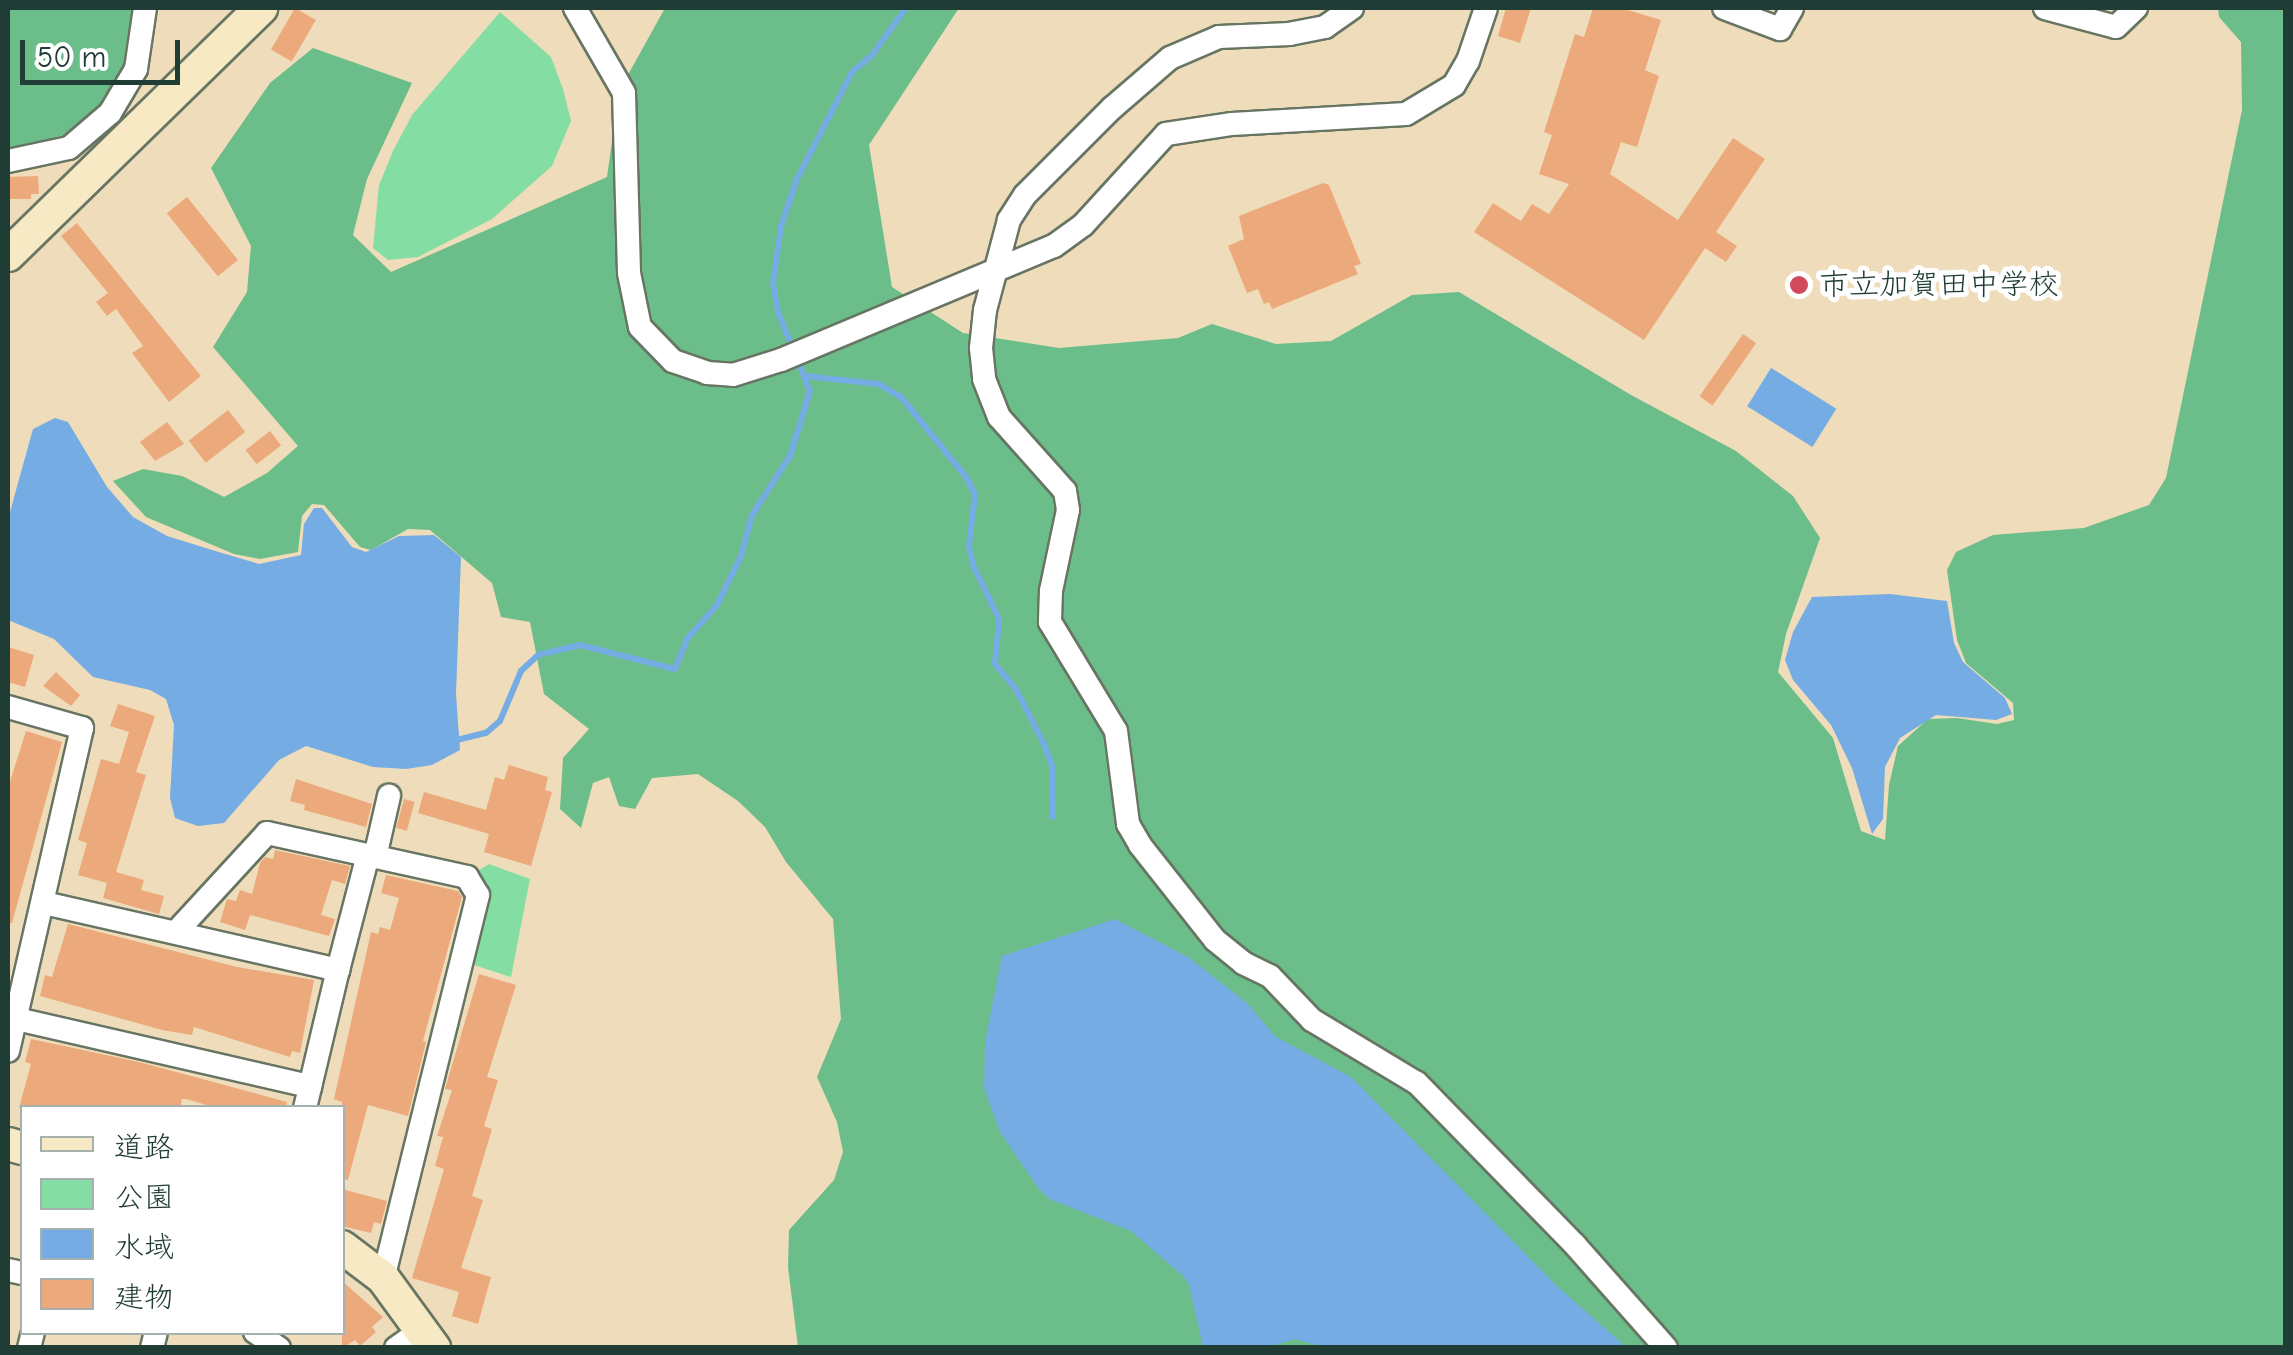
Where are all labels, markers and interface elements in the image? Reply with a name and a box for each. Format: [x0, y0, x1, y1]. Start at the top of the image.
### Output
scale bar [25, 20, 185, 82]
text: 50 m [37, 40, 106, 75]
place label: 市立加賀田中学校 [1819, 267, 2059, 303]
marker: 市立加賀田中学校 [1788, 274, 1810, 296]
legend [20, 1105, 345, 1335]
text: 道路 [114, 1130, 174, 1165]
text: 公園 [114, 1180, 174, 1215]
text: 水域 [114, 1230, 174, 1265]
text: 建物 [114, 1280, 174, 1315]

